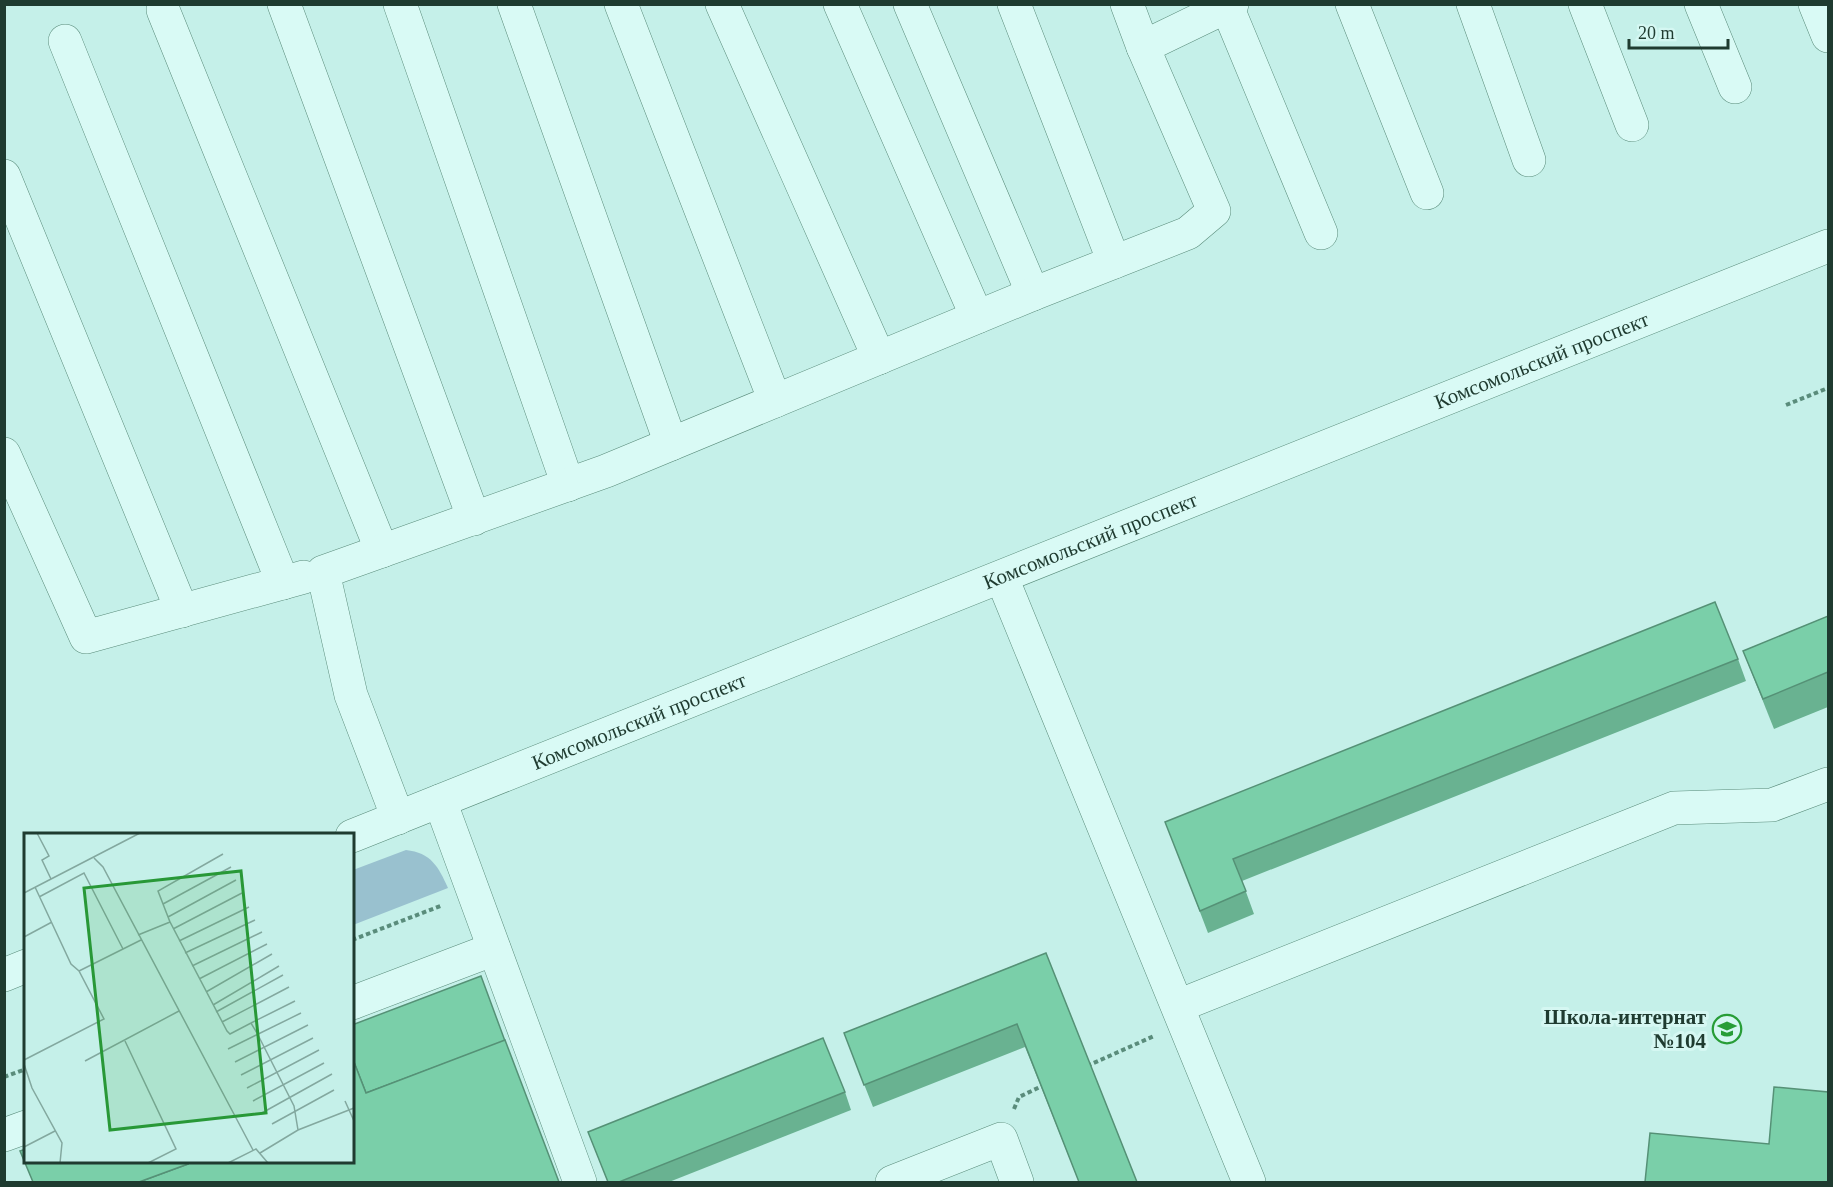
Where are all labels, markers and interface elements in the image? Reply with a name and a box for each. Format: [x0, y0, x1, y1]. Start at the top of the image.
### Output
scale bar [1629, 12, 1728, 50]
text: 20 m [1638, 23, 1675, 43]
street label: Комсомольский проспект [1431, 307, 1652, 414]
street label: Комсомольский проспект [980, 487, 1201, 594]
street label: Комсомольский проспект [528, 668, 749, 775]
inset map [24, 833, 354, 1163]
place label: Школа-интернат №104 [1544, 1005, 1707, 1053]
school or university icon: Школа-интернат №104 [1711, 1013, 1743, 1045]

